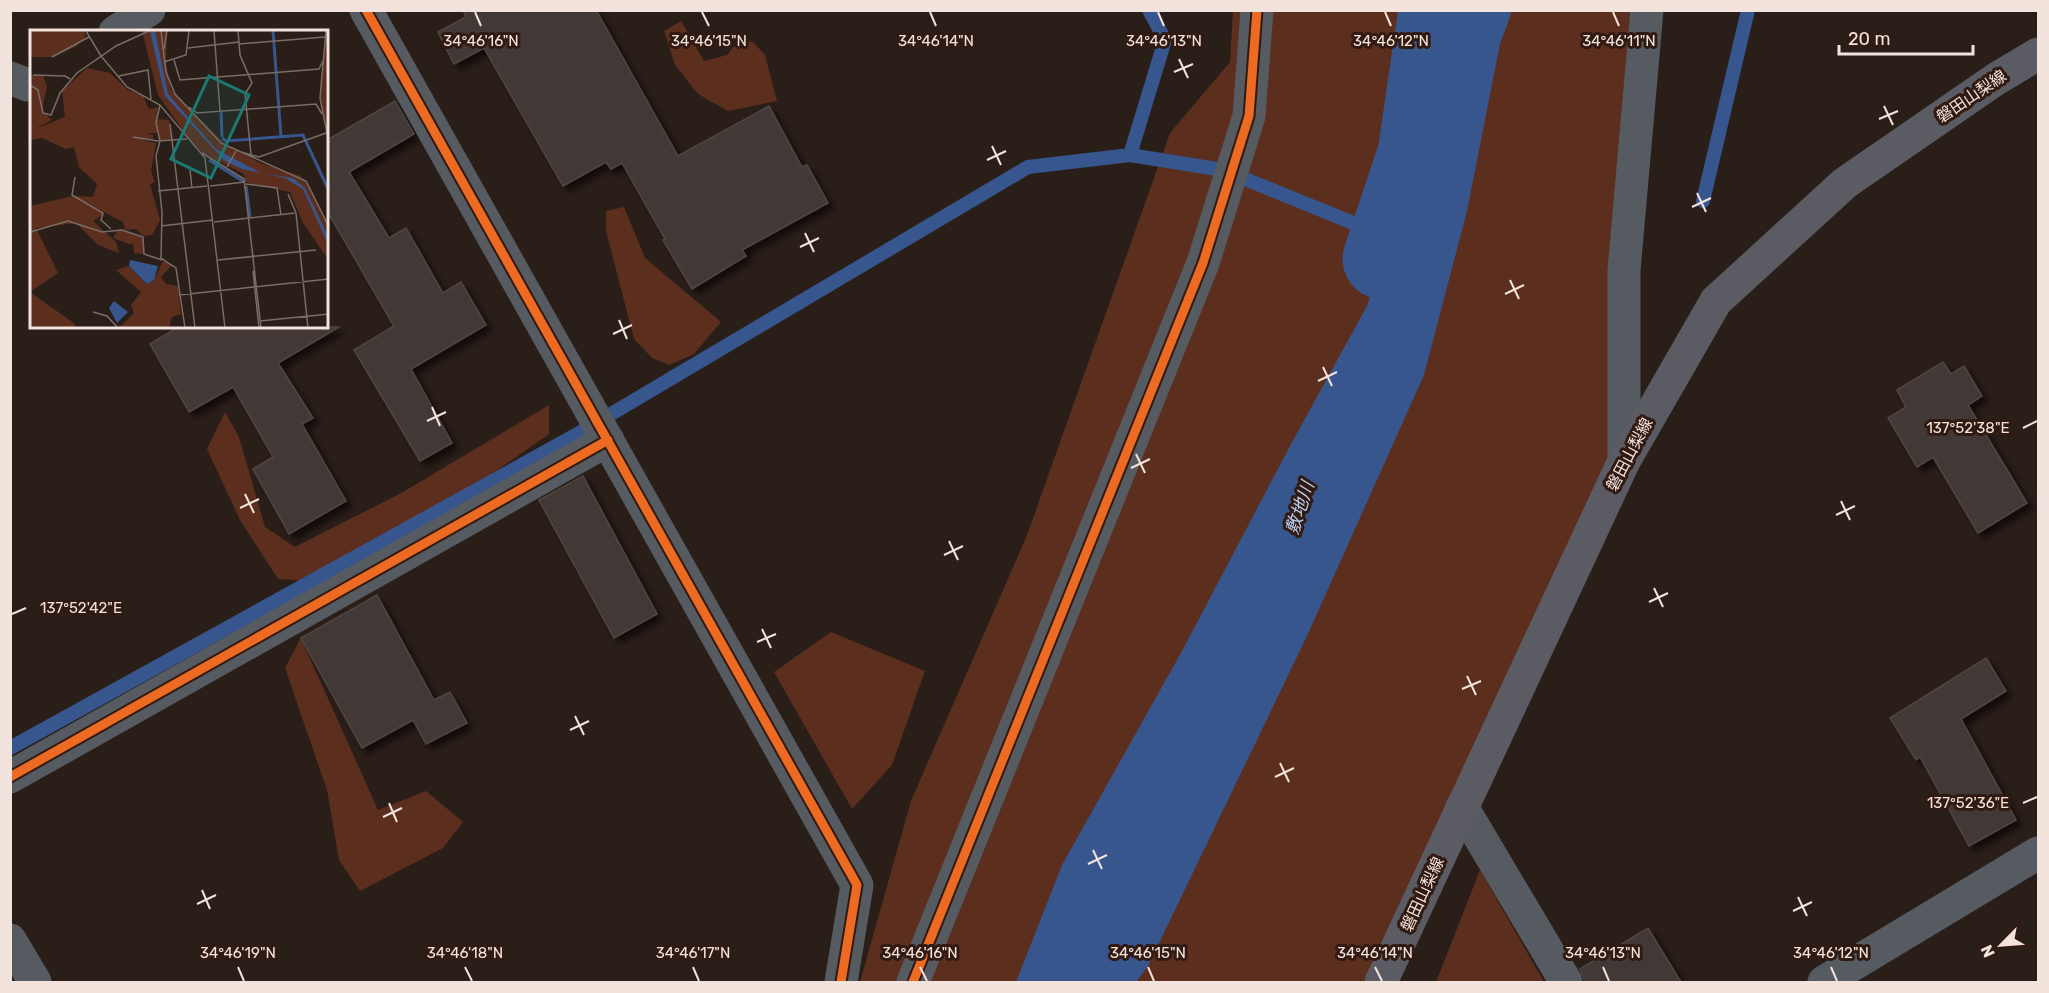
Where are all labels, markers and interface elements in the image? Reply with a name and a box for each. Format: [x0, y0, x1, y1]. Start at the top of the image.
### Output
scale bar [1839, 18, 1972, 56]
text: 20 m [1848, 28, 1890, 50]
inset map [30, 30, 328, 328]
text: 34°46'16"N [443, 32, 519, 50]
text: 34°46'15"N [671, 32, 747, 50]
text: 34°46'14"N [898, 32, 974, 50]
text: 34°46'13"N [1126, 32, 1202, 50]
text: 34°46'12"N [1353, 32, 1429, 50]
text: 34°46'11"N [1582, 32, 1656, 50]
street label: 磐田山梨線 [1933, 66, 2010, 127]
street label: 磐田山梨線 [1602, 414, 1657, 494]
text: 137°52'38"E [1926, 419, 2010, 437]
water label: 敷地川 [1281, 477, 1319, 537]
text: 137°52'42"E [40, 599, 122, 617]
text: 137°52'36"E [1927, 794, 2009, 812]
street label: 磐田山梨線 [1397, 854, 1448, 934]
north arrow [1971, 915, 2031, 975]
text: N [1977, 942, 1999, 960]
text: 34°46'19"N [200, 944, 276, 962]
text: 34°46'18"N [427, 944, 503, 962]
text: 34°46'17"N [656, 944, 730, 962]
text: 34°46'16"N [882, 944, 958, 962]
text: 34°46'15"N [1110, 944, 1186, 962]
text: 34°46'14"N [1337, 944, 1413, 962]
text: 34°46'13"N [1565, 944, 1641, 962]
text: 34°46'12"N [1793, 944, 1869, 962]

